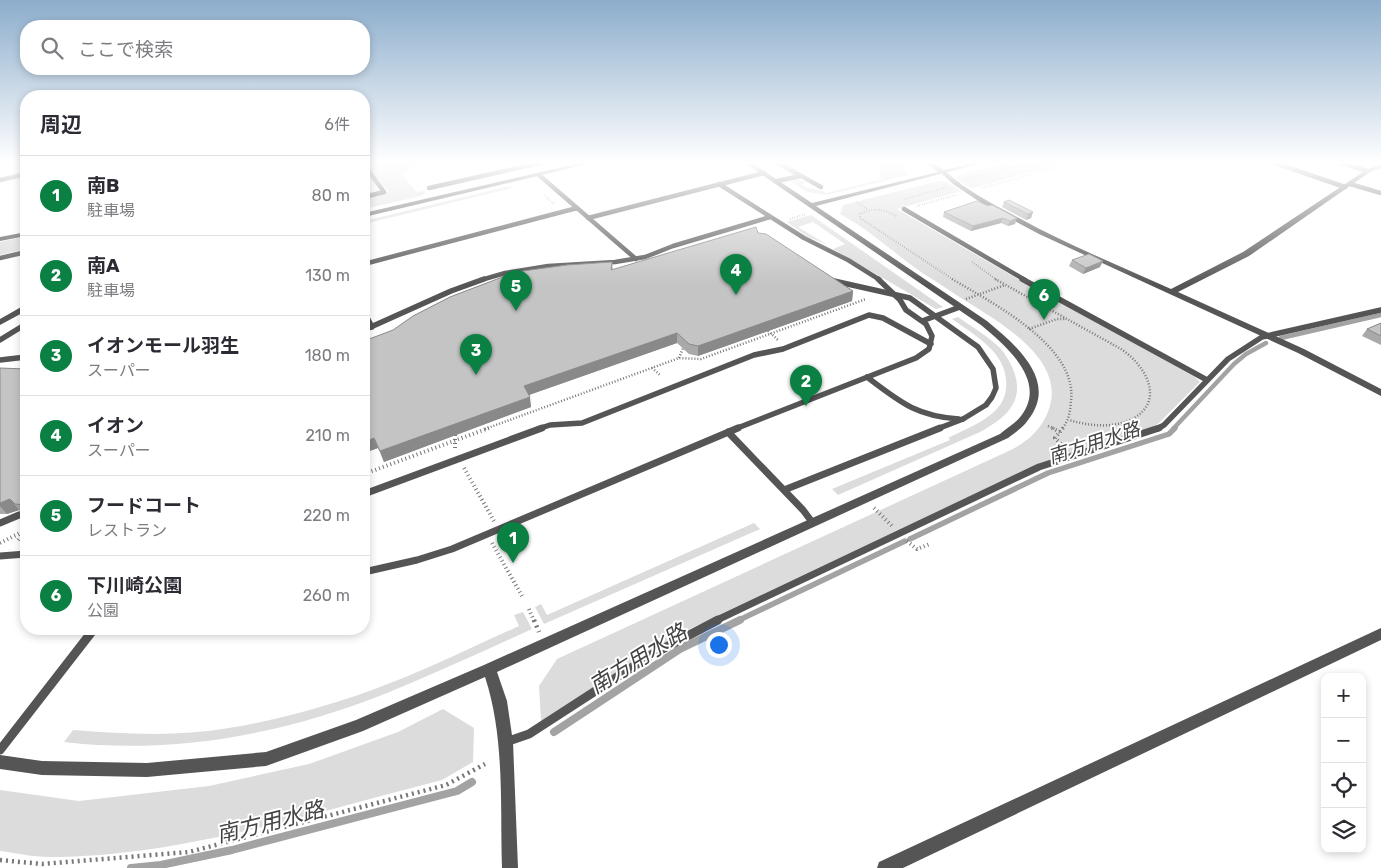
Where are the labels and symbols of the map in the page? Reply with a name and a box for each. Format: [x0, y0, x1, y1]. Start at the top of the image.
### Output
pin: 4 [720, 254, 752, 295]
pin: 5 [500, 270, 532, 311]
pin: 6 [1028, 279, 1060, 320]
pin: 3 [460, 334, 492, 375]
pin: 2 [790, 365, 822, 406]
water label: 南方用水路 [1045, 417, 1145, 469]
pin: 1 [497, 522, 529, 563]
water label: 南方用水路 [584, 617, 693, 700]
your location [706, 632, 732, 658]
water label: 南方用水路 [213, 795, 329, 848]

